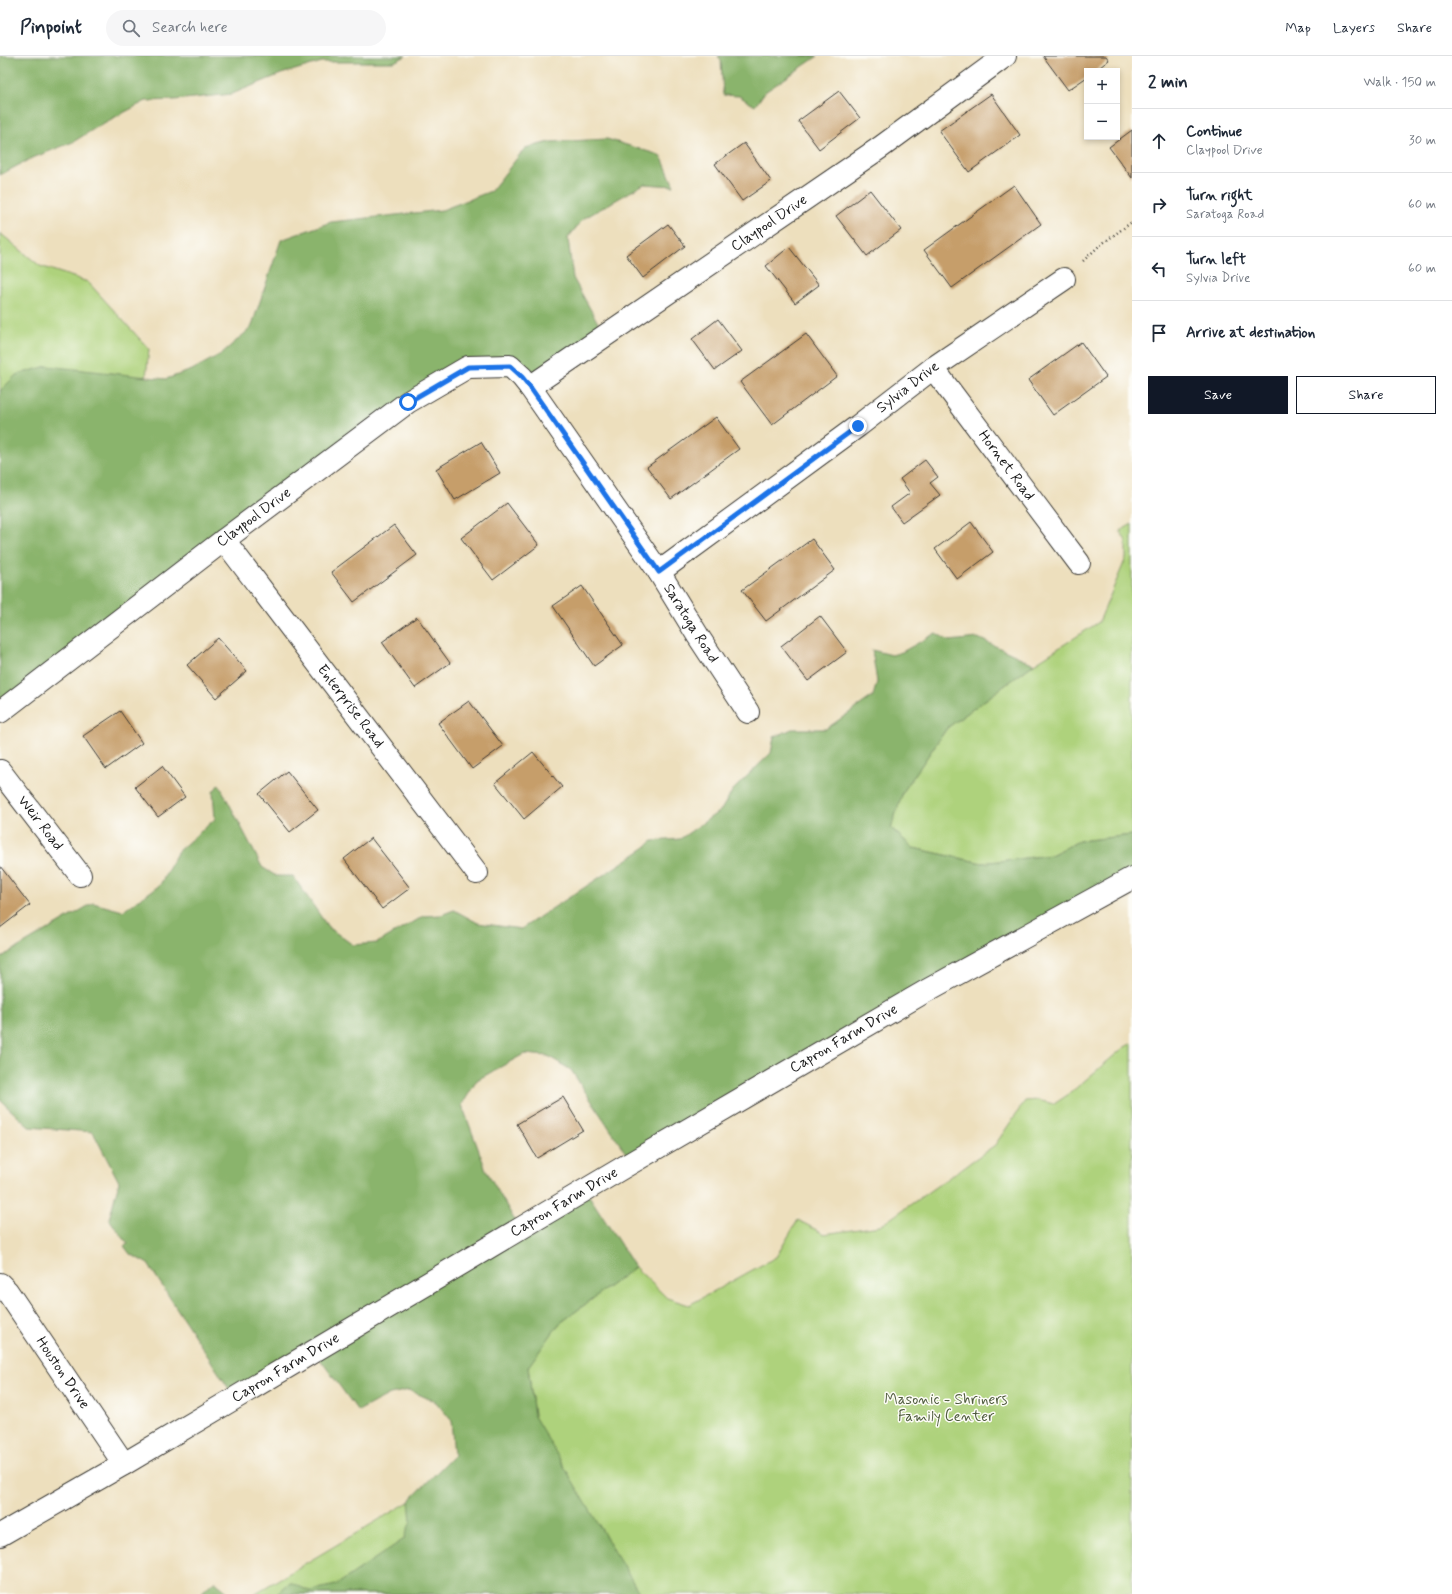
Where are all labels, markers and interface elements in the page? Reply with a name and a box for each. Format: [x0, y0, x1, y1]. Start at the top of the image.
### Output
search box [106, 10, 386, 46]
text: Pinpoint [20, 15, 82, 40]
icon: search [120, 17, 142, 39]
text: Search here [152, 18, 228, 38]
text: Map [1285, 19, 1311, 37]
text: Layers [1333, 19, 1375, 37]
text: Share [1397, 19, 1432, 37]
map controls [1084, 68, 1120, 140]
button: + [1084, 68, 1120, 104]
text: 2 min [1148, 71, 1188, 93]
text: Walk · 150 m [1363, 74, 1436, 91]
button: − [1084, 104, 1120, 140]
text: Continue [1186, 122, 1242, 142]
icon: ahead [1148, 130, 1170, 152]
text: 30 m [1409, 132, 1436, 149]
text: Claypool Drive [1186, 142, 1263, 159]
text: Turn right [1186, 186, 1253, 206]
street label: Claypool Drive [727, 190, 812, 257]
icon: right [1148, 194, 1170, 216]
text: 60 m [1408, 196, 1436, 213]
text: Saratoga Road [1186, 206, 1264, 223]
text: Turn left [1186, 250, 1246, 270]
icon: left [1148, 258, 1170, 280]
text: 60 m [1408, 260, 1436, 277]
text: Sylvia Drive [1186, 270, 1250, 287]
icon: arrive [1148, 322, 1170, 344]
text: Arrive at destination [1186, 323, 1315, 343]
street label: Sylvia Drive [872, 357, 943, 418]
button: Save [1148, 376, 1288, 414]
button: Share [1296, 376, 1436, 414]
route start [399, 393, 417, 411]
route end [849, 417, 867, 435]
street label: Hornet Road [973, 426, 1039, 505]
street label: Claypool Drive [213, 483, 296, 552]
street label: Saratoga Road [658, 580, 723, 667]
street label: Enterprise Road [312, 660, 389, 752]
street label: Weir Road [13, 792, 68, 855]
street label: Capron Farm Drive [786, 999, 902, 1078]
street label: Capron Farm Drive [507, 1163, 622, 1242]
street label: Capron Farm Drive [228, 1328, 343, 1408]
street label: Houston Drive [31, 1333, 94, 1414]
park label: Masonic - Shriners Family Center [885, 1390, 1007, 1427]

